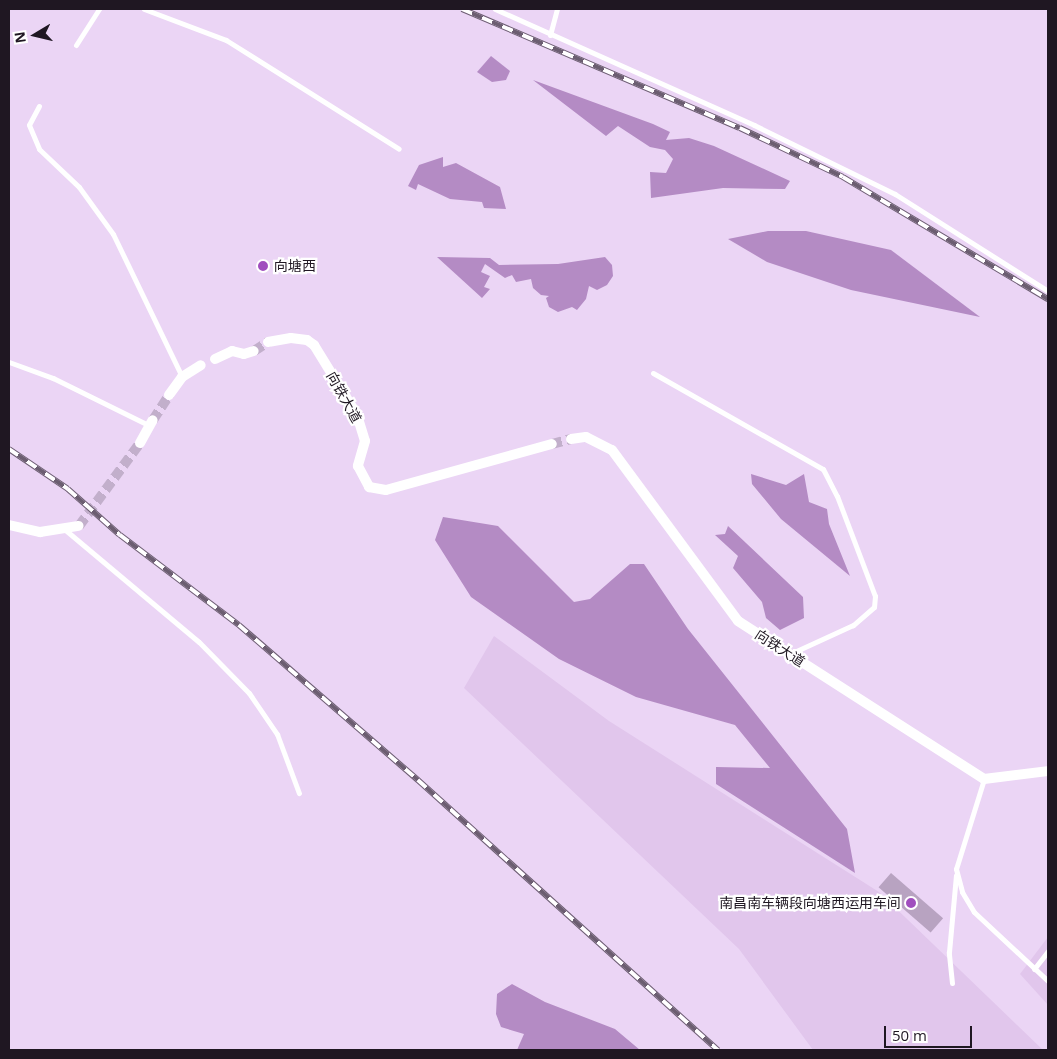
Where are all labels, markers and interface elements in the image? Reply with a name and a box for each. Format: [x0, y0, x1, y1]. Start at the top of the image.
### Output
north arrow [10, 10, 60, 60]
text: N [9, 30, 30, 45]
place label: 向塘西 [274, 258, 316, 274]
marker: 向塘西 [256, 259, 270, 273]
street label: 向铁大道 [323, 368, 365, 426]
street label: 向铁大道 [752, 626, 808, 670]
place label: 南昌南车辆段向塘西运用车间 [719, 895, 901, 911]
marker: 南昌南车辆段向塘西运用车间 [905, 897, 917, 909]
scale bar [887, 1016, 974, 1048]
text: 50 m [892, 1025, 927, 1045]

